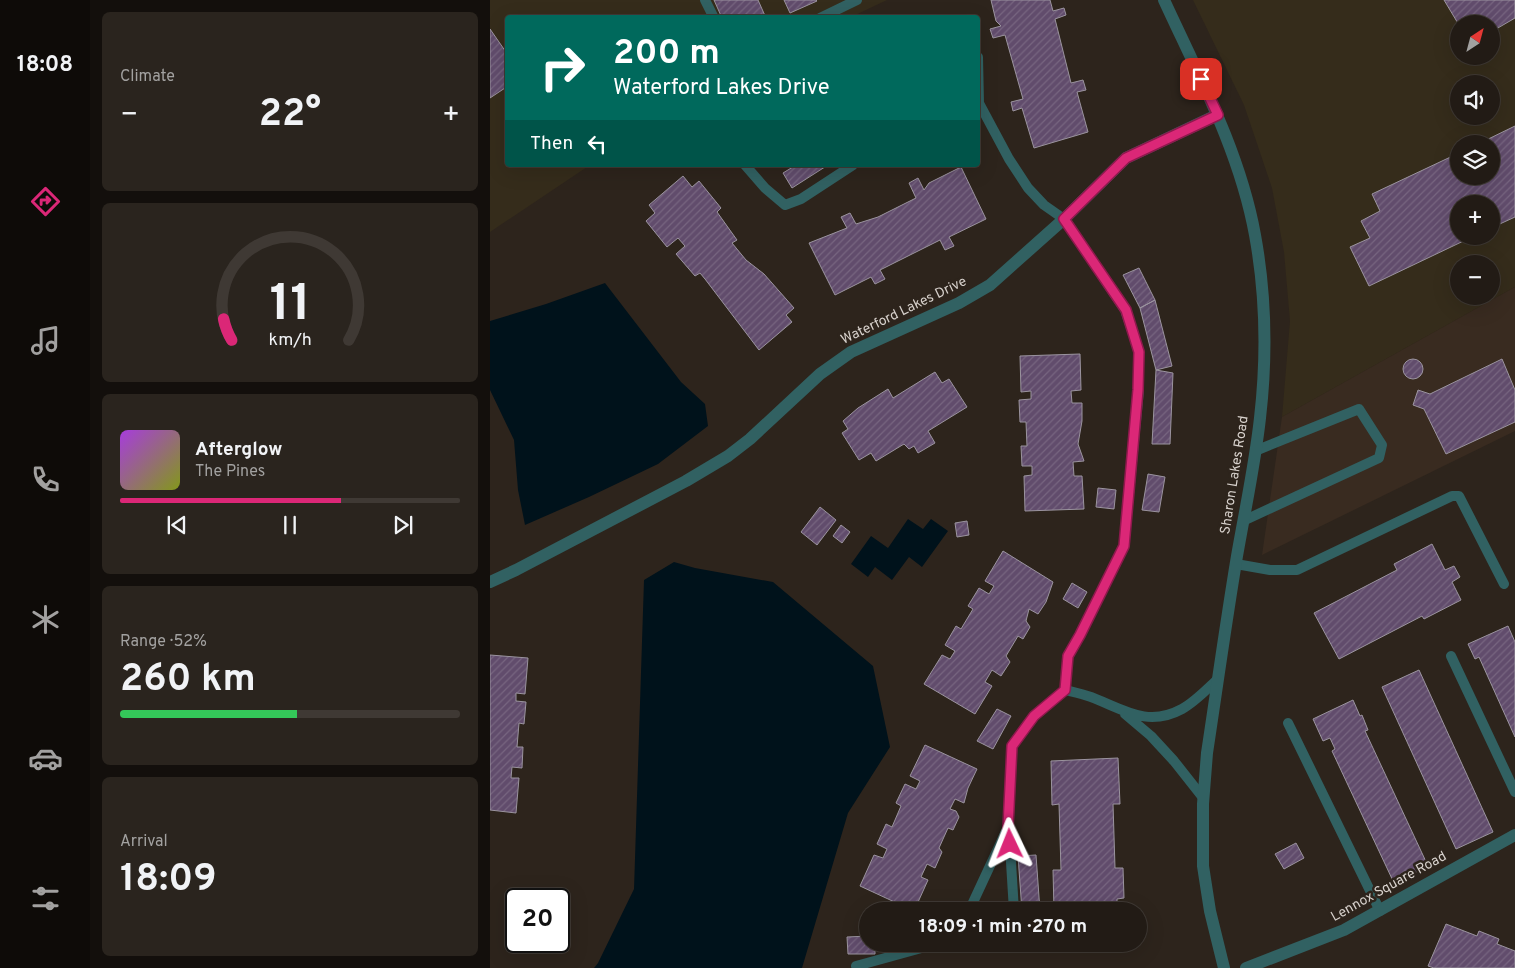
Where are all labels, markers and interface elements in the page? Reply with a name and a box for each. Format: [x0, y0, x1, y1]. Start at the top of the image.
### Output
north arrow [1450, 15, 1500, 65]
map controls [1450, 15, 1500, 305]
text: 200 m [613, 32, 720, 76]
icon: right [530, 35, 595, 100]
text: 18:08 [17, 52, 73, 79]
pin [1180, 58, 1222, 100]
icon: arrive [1187, 65, 1215, 93]
text: Climate [120, 67, 175, 87]
text: Waterford Lakes Drive [613, 75, 830, 102]
button: sound [1450, 75, 1500, 125]
text: 22° [259, 91, 321, 140]
text: − [120, 98, 138, 134]
text: + [442, 98, 460, 134]
icon: left [583, 130, 611, 158]
text: Then [530, 132, 573, 156]
button: layers [1450, 135, 1500, 185]
icon: directions [28, 184, 63, 219]
button: + [1450, 195, 1500, 245]
button: − [1450, 255, 1500, 305]
text: 11 [269, 273, 311, 339]
street label: Waterford Lakes Drive [838, 273, 970, 349]
icon: music [28, 323, 63, 358]
text: km/h [268, 329, 312, 352]
street label: Sharon Lakes Road [1217, 415, 1253, 535]
text: Afterglow [195, 438, 283, 462]
icon: phone [28, 462, 63, 497]
text: The Pines [195, 462, 265, 482]
icon: previous [163, 511, 191, 539]
icon: pause [276, 511, 304, 539]
icon: next [389, 511, 417, 539]
icon: climate [28, 602, 63, 637]
text: Range · 52% [120, 632, 207, 652]
text: 260 km [120, 656, 256, 705]
icon: car [28, 741, 63, 776]
position arrow [983, 817, 1035, 869]
text: Arrival [120, 832, 168, 852]
street label: Lennox Square Road [1328, 848, 1450, 926]
text: 18:09 [120, 856, 217, 905]
icon: filters [28, 881, 63, 916]
speed limit sign: 20 [505, 888, 570, 953]
text: 18:09 · 1 min · 270 m [919, 915, 1087, 939]

